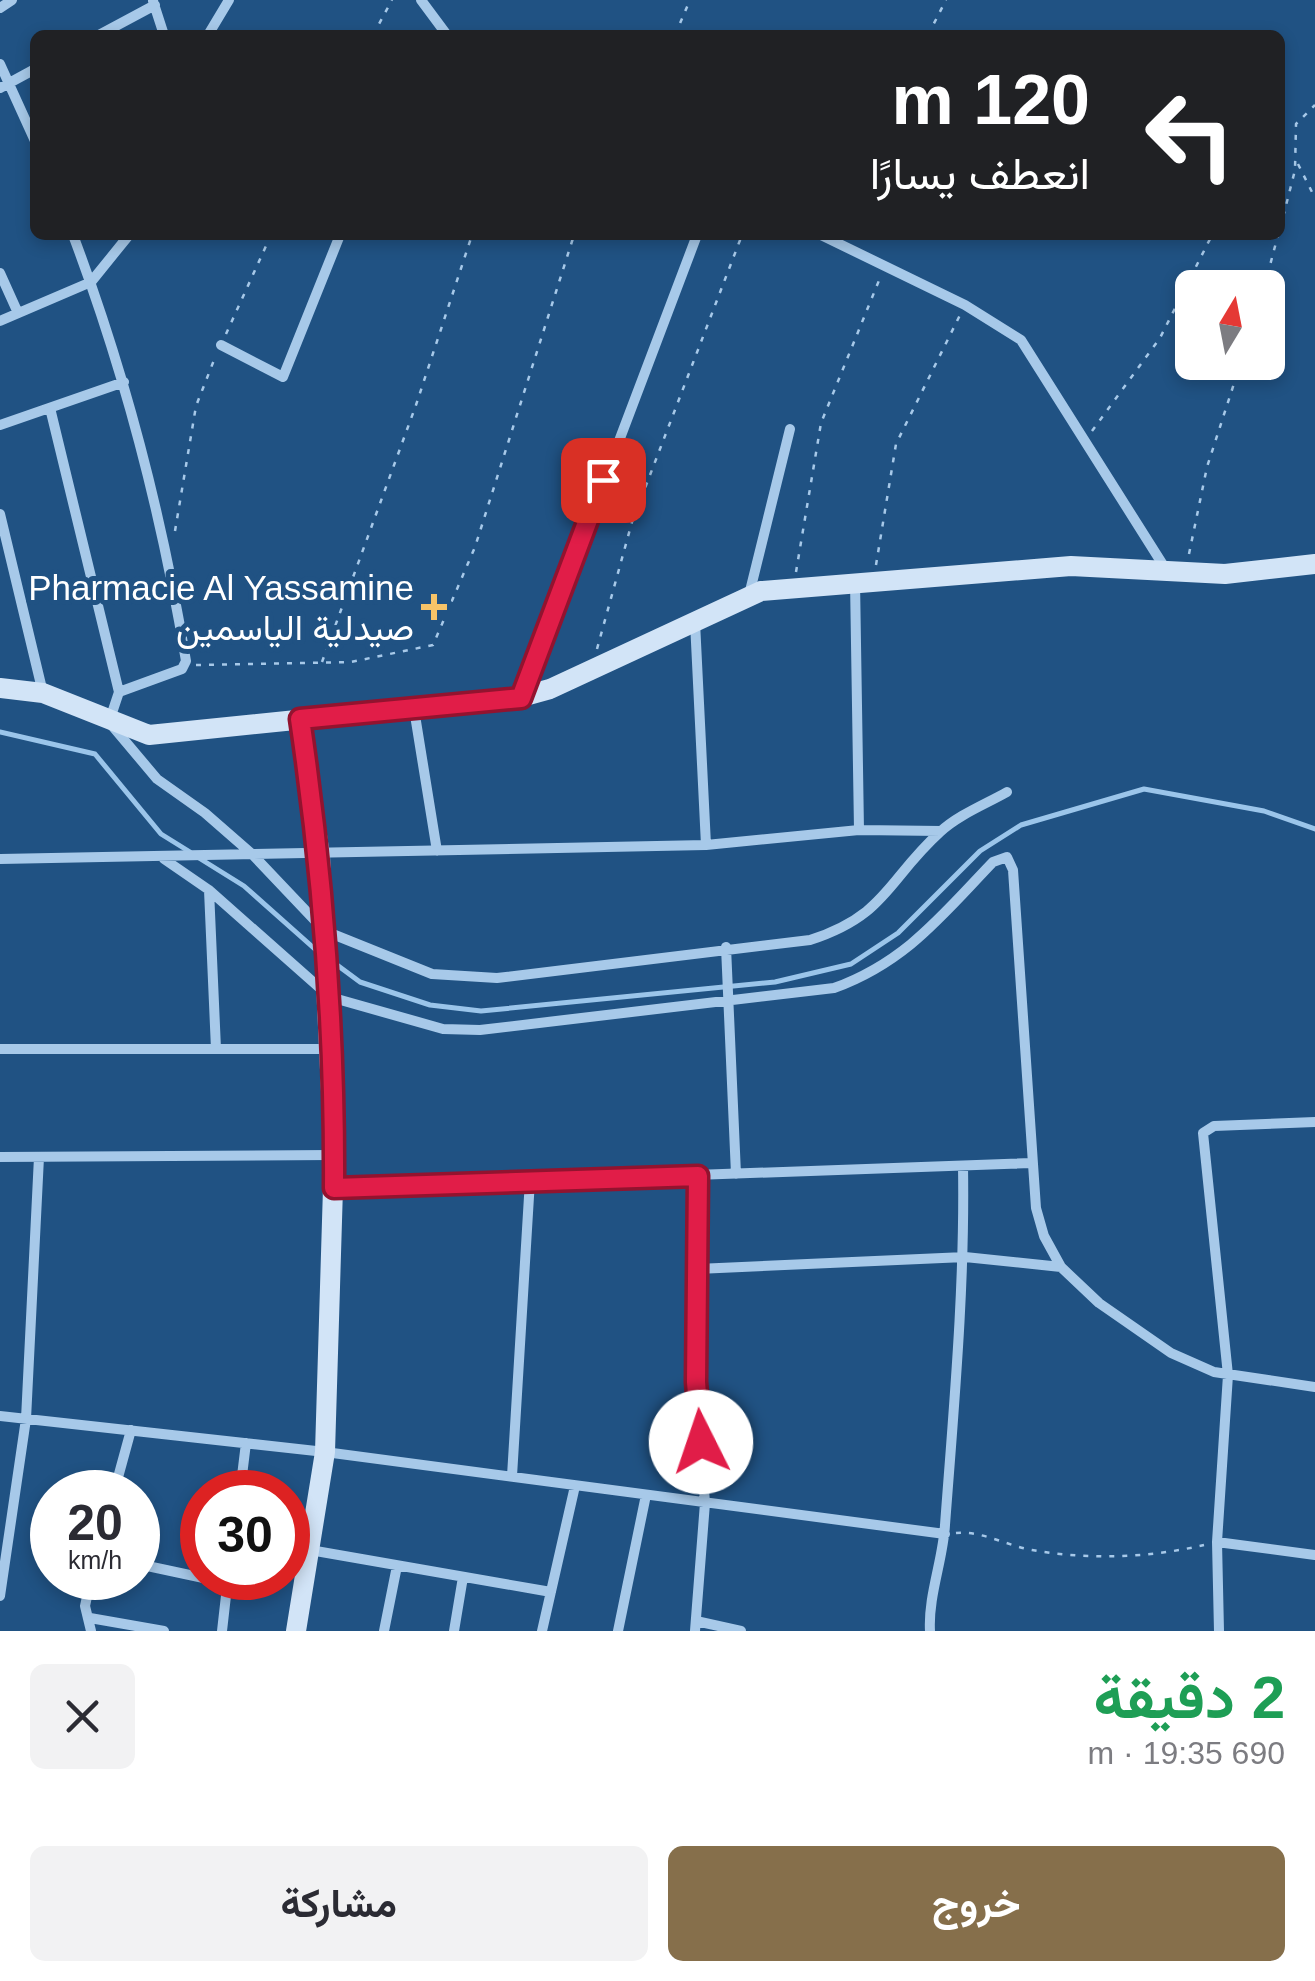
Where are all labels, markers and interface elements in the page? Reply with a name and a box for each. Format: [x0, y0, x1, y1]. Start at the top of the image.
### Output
text: 120 m [892, 61, 1090, 139]
icon: left [1125, 70, 1255, 200]
text: انعطف يسارًا [870, 148, 1090, 199]
north arrow [1175, 270, 1285, 380]
map controls [1175, 270, 1285, 380]
pin [561, 438, 646, 523]
icon: arrive [576, 453, 631, 508]
place label: Pharmacie Al Yassamine صيدلية الياسمين [28, 568, 414, 649]
marker: Pharmacie Al Yassamine صيدلية الياسمين [423, 596, 445, 618]
position arrow [649, 1390, 753, 1494]
speed limit sign: 30 [180, 1470, 310, 1600]
text: 20 [67, 1495, 123, 1551]
text: km/h [68, 1546, 122, 1574]
button: close [30, 1664, 135, 1769]
text: 2 دقيقة [1093, 1664, 1285, 1731]
text: 690 m · 19:35 [1088, 1735, 1285, 1771]
button: مشاركة [30, 1846, 648, 1961]
button: خروج [668, 1846, 1285, 1961]

